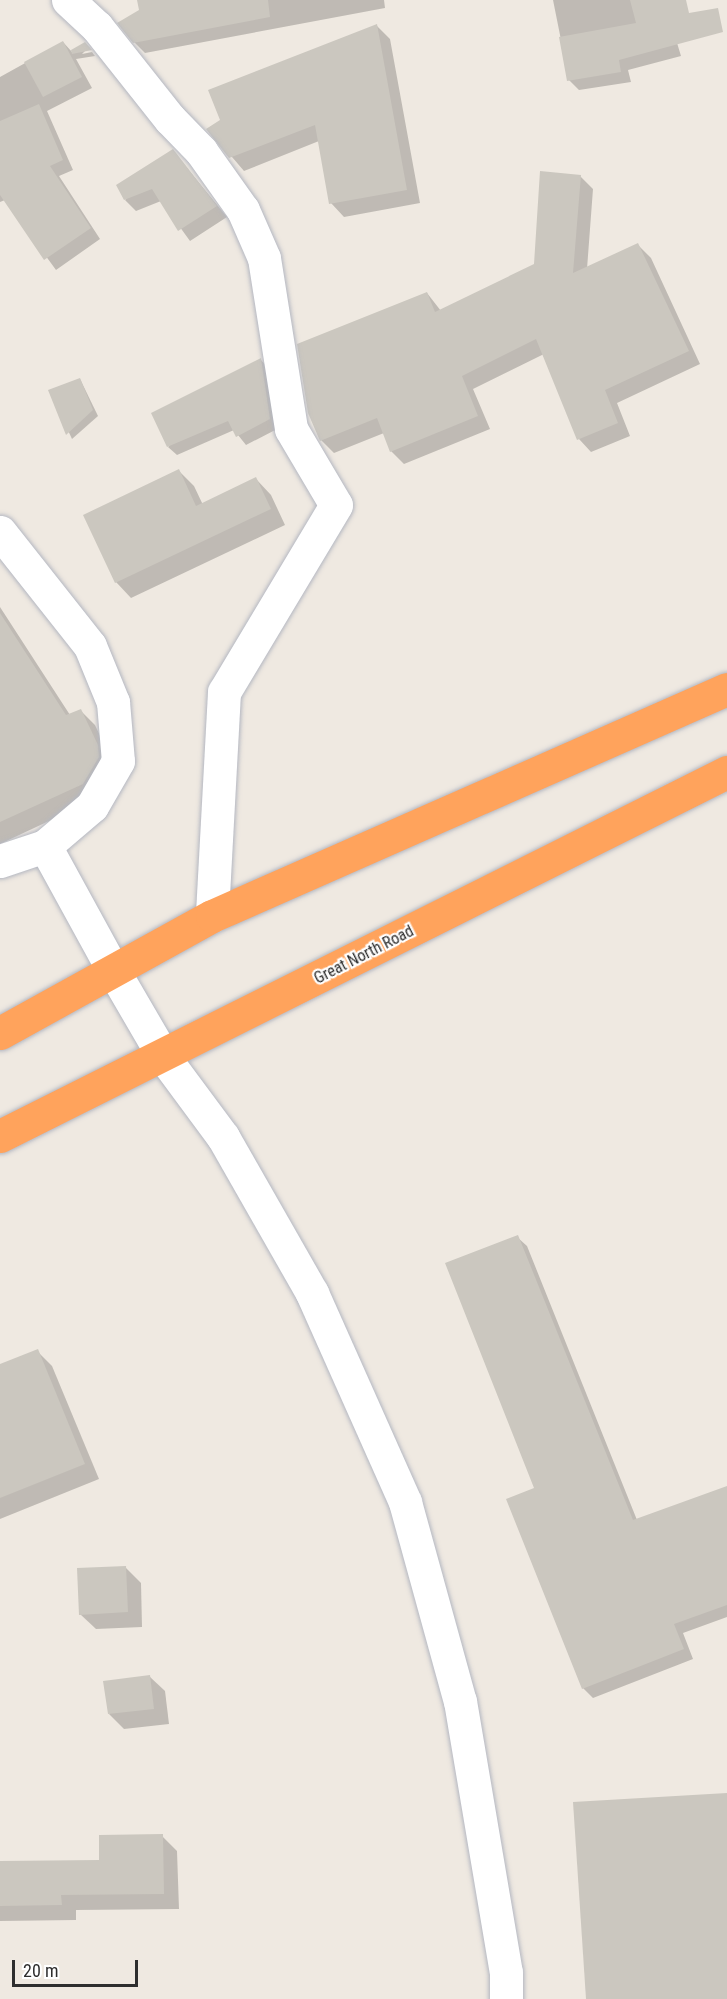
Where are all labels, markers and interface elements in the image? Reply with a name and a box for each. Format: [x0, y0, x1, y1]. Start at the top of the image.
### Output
street label: Great North Road [311, 922, 417, 988]
scale bar [15, 1948, 141, 1986]
text: 20 m [23, 1960, 58, 1981]

